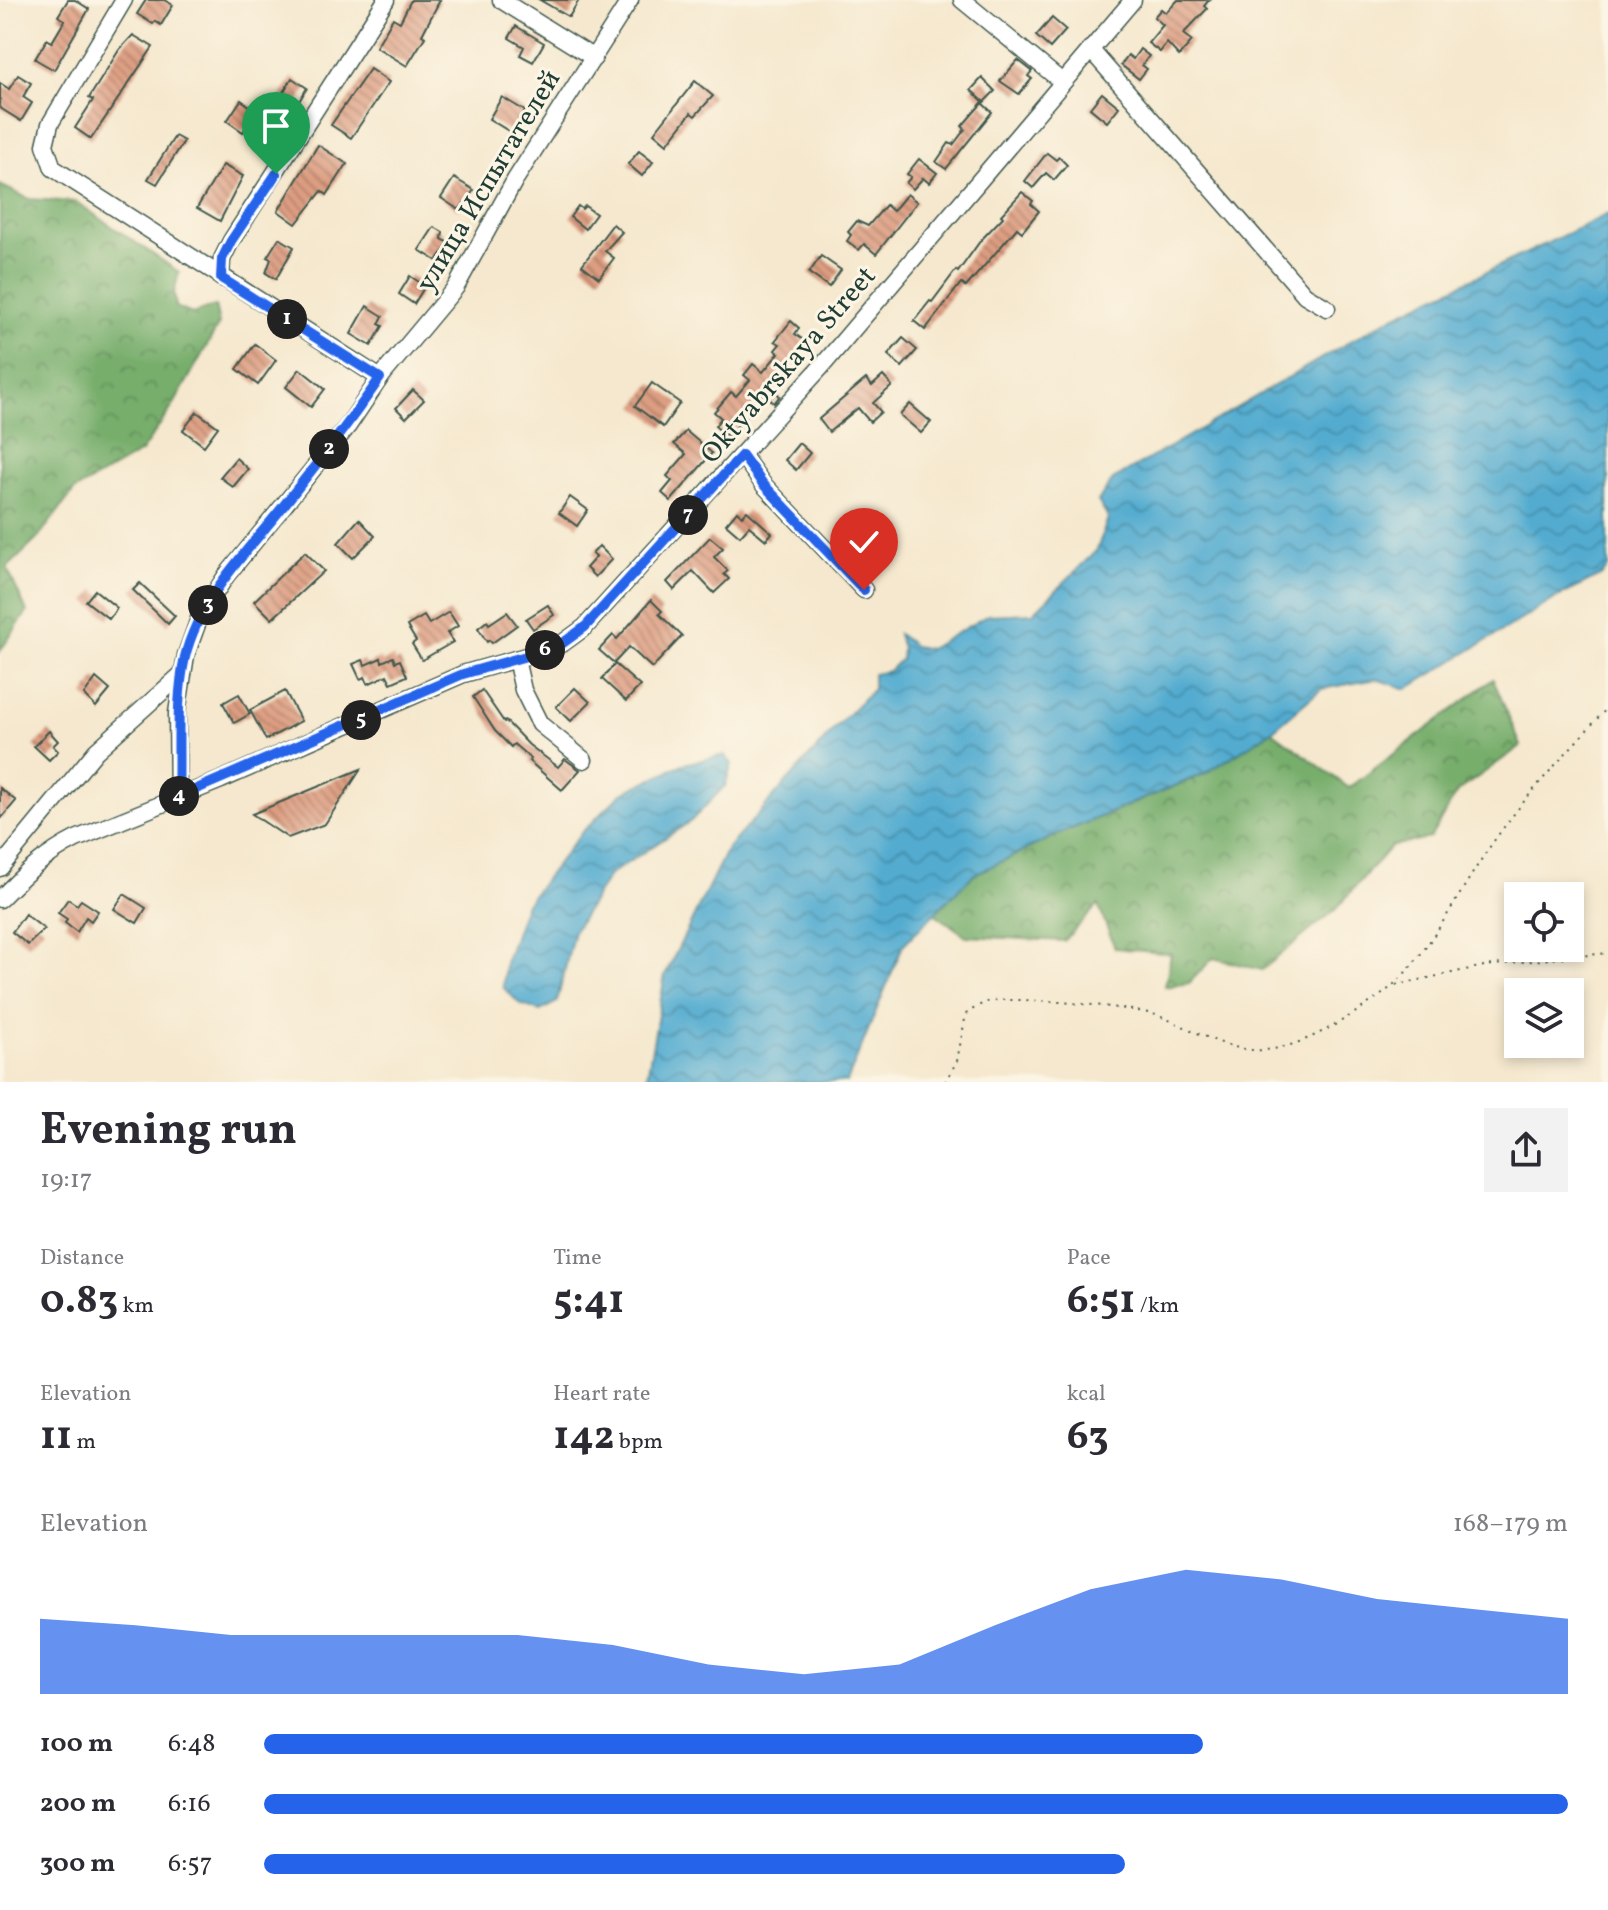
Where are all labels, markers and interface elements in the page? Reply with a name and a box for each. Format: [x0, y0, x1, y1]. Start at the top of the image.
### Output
street label: улица Испытателей [407, 63, 571, 300]
pin [242, 92, 310, 174]
icon: arrive [254, 104, 298, 148]
street label: Oktyabrskaya Street [692, 258, 886, 473]
pin: 1 [267, 299, 307, 339]
text: 1 [283, 303, 291, 334]
pin: 2 [309, 429, 349, 469]
text: 2 [323, 433, 335, 464]
pin: 7 [668, 495, 708, 535]
text: 7 [683, 499, 693, 530]
pin [830, 508, 898, 590]
icon: check [842, 520, 886, 564]
pin: 3 [188, 585, 228, 625]
text: 3 [202, 589, 214, 620]
pin: 6 [525, 630, 565, 670]
text: 6 [539, 634, 551, 665]
pin: 5 [341, 700, 381, 740]
text: 5 [356, 704, 366, 735]
pin: 4 [159, 776, 199, 816]
text: 4 [172, 780, 186, 811]
map controls [1504, 882, 1584, 1058]
button: locate [1504, 882, 1584, 962]
button: layers [1504, 978, 1584, 1058]
text: Evening run [40, 1101, 297, 1162]
button: share [1484, 1108, 1568, 1192]
text: 19:17 [40, 1162, 92, 1198]
text: Distance [40, 1243, 124, 1274]
text: Time [553, 1243, 602, 1274]
text: Pace [1067, 1243, 1111, 1274]
text: 0.83 [40, 1274, 118, 1330]
text: 5:41 [553, 1274, 624, 1330]
text: 6:51 [1067, 1274, 1135, 1330]
text: km [118, 1291, 154, 1322]
text: /km [1135, 1291, 1179, 1322]
text: Elevation [40, 1379, 131, 1410]
text: Heart rate [553, 1379, 650, 1410]
text: kcal [1067, 1379, 1106, 1410]
text: 11 [40, 1410, 72, 1466]
text: 142 [553, 1410, 614, 1466]
text: 63 [1067, 1410, 1109, 1466]
text: m [72, 1427, 96, 1458]
text: bpm [614, 1427, 663, 1458]
text: Elevation [40, 1506, 148, 1542]
text: 168–179 m [1453, 1506, 1568, 1542]
text: 100 m [40, 1726, 113, 1762]
text: 6:48 [168, 1726, 216, 1762]
text: 200 m [40, 1786, 116, 1822]
text: 6:16 [168, 1786, 211, 1822]
text: 300 m [40, 1846, 116, 1882]
text: 6:57 [168, 1846, 212, 1882]

